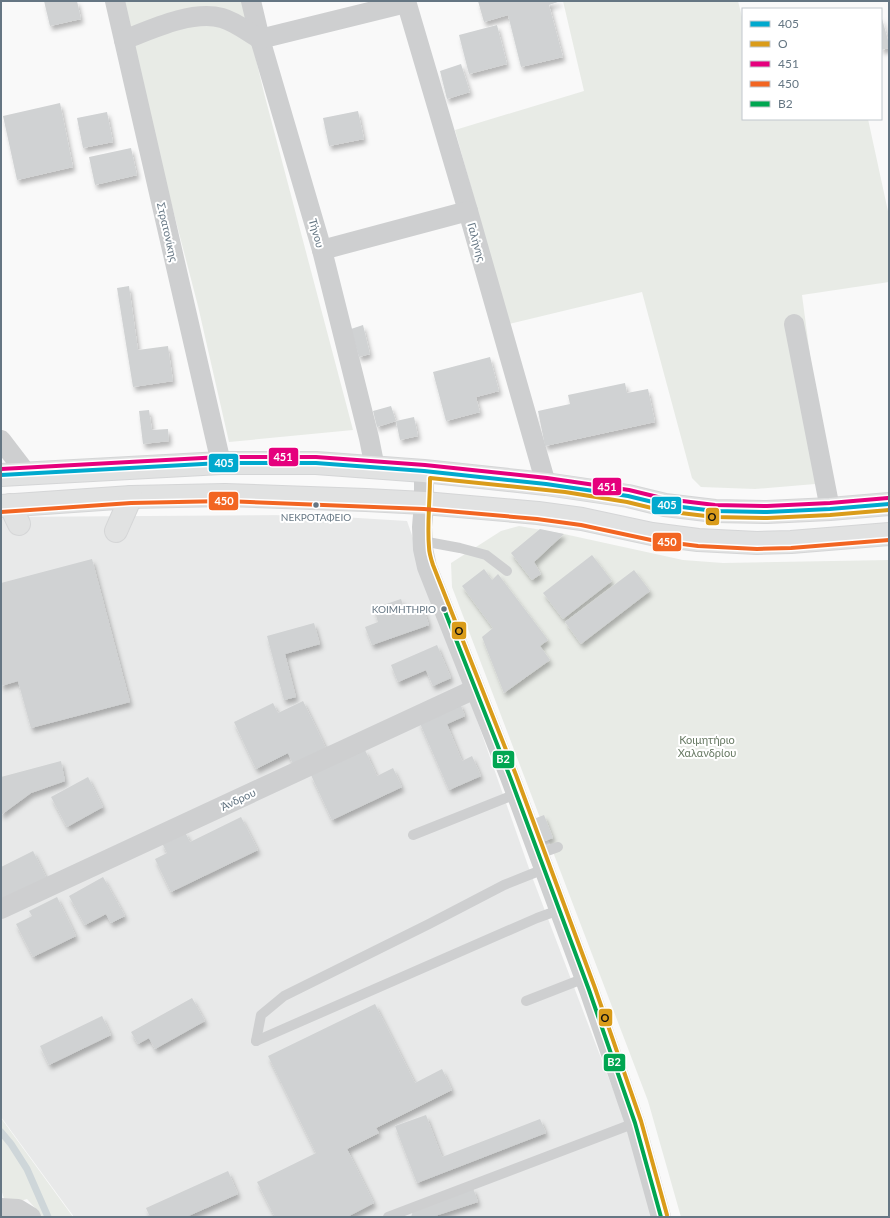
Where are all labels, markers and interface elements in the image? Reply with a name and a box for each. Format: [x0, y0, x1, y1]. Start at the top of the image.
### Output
legend [742, 8, 882, 120]
text: 405 [778, 16, 799, 31]
text: Ο [778, 36, 788, 51]
text: 451 [778, 56, 799, 71]
text: 450 [778, 76, 799, 91]
text: Β2 [778, 96, 793, 111]
street label: Στρατονίκης [155, 201, 181, 263]
street label: Τήνου [307, 217, 327, 249]
street label: Γαλήνης [465, 221, 489, 263]
line badge: 451 [268, 447, 299, 467]
text: 451 [273, 450, 293, 463]
line badge: 405 [208, 453, 239, 473]
text: 405 [214, 456, 234, 469]
line badge: 451 [592, 477, 622, 496]
text: 451 [597, 480, 617, 493]
line badge: 450 [208, 491, 239, 511]
text: 450 [214, 494, 234, 507]
line badge: 405 [651, 496, 682, 515]
text: 405 [657, 498, 677, 511]
marker: ΝΕΚΡΟΤΑΦΕΙΟ [311, 500, 321, 510]
line badge: Ο [705, 507, 720, 526]
text: Ο [708, 510, 717, 523]
place label: ΝΕΚΡΟΤΑΦΕΙΟ [281, 511, 351, 523]
line badge: 450 [652, 532, 682, 552]
text: 450 [657, 535, 677, 548]
place label: ΚΟΙΜΗΤΗΡΙΟ [372, 603, 436, 615]
marker: ΚΟΙΜΗΤΗΡΙΟ [439, 604, 449, 614]
line badge: Ο [451, 621, 467, 640]
text: Ο [455, 624, 464, 637]
park label: Κοιμητήριο Χαλανδρίου [678, 733, 736, 759]
line badge: Β2 [492, 750, 515, 769]
text: Β2 [496, 752, 510, 765]
street label: Άνδρου [218, 785, 258, 813]
line badge: Ο [598, 1008, 613, 1027]
text: Ο [601, 1011, 610, 1024]
line badge: Β2 [603, 1053, 626, 1072]
text: Β2 [607, 1055, 621, 1068]

